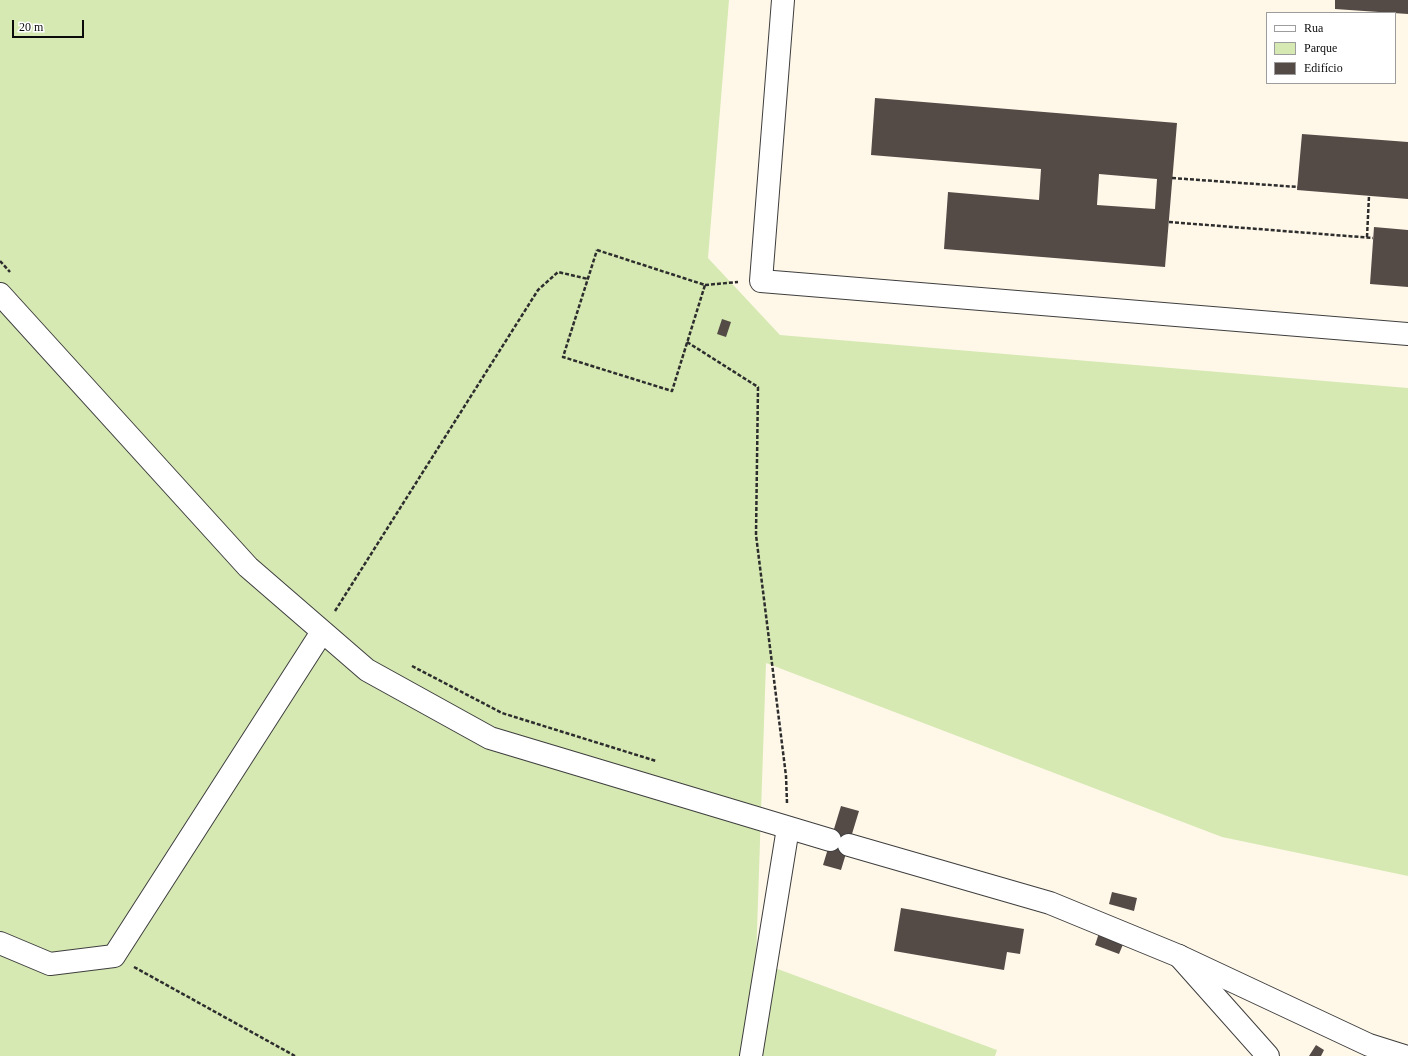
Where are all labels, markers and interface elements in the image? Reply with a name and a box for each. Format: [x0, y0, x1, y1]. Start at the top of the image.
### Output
scale bar [14, 12, 86, 38]
legend [1266, 12, 1396, 84]
text: 20 m [19, 20, 43, 34]
text: Rua [1304, 21, 1323, 35]
text: Parque [1304, 41, 1337, 55]
text: Edifício [1304, 61, 1343, 75]

